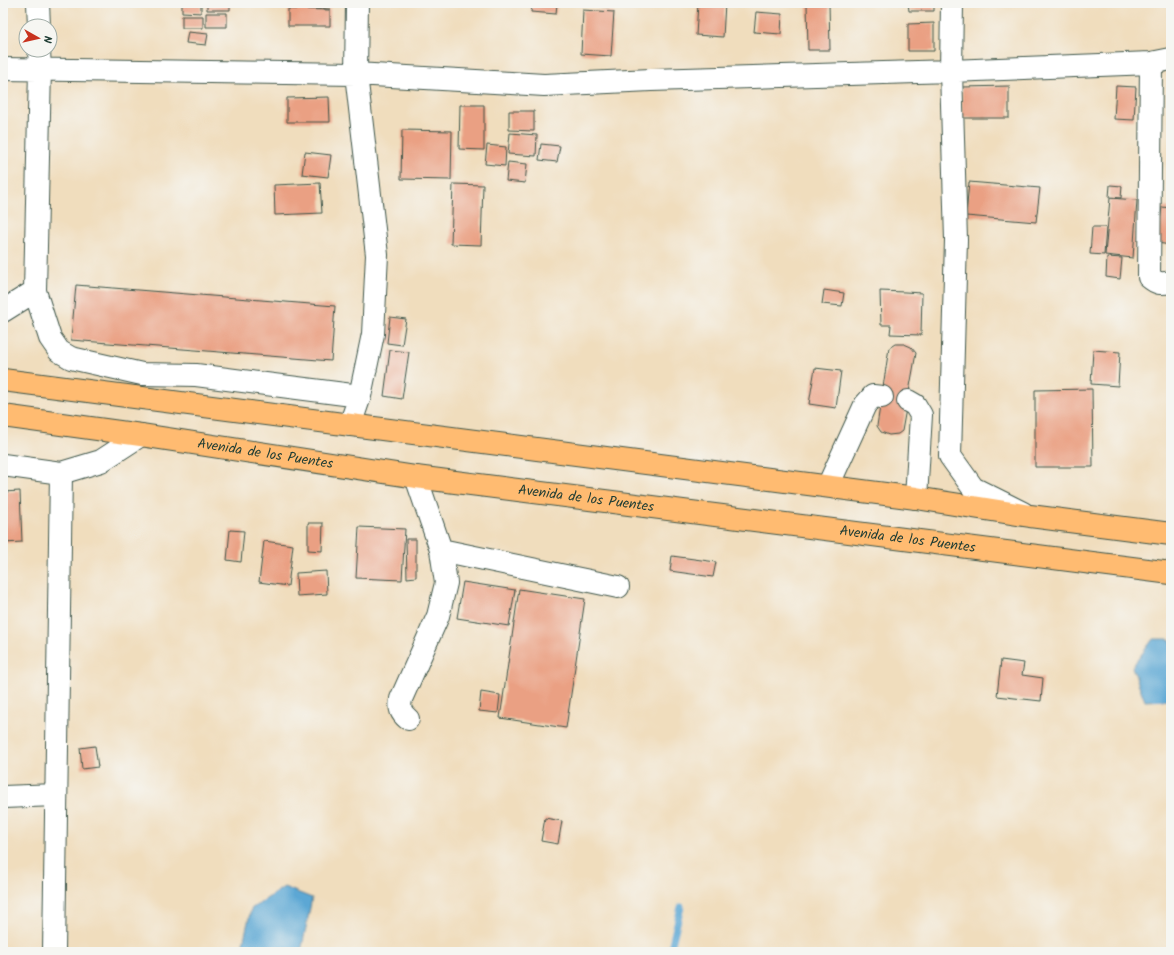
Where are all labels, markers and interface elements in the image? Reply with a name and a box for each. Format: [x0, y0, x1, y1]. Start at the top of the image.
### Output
north arrow [18, 18, 58, 58]
text: N [38, 35, 56, 44]
street label: Avenida de los Puentes [196, 433, 335, 475]
street label: Avenida de los Puentes [517, 479, 655, 518]
street label: Avenida de los Puentes [838, 520, 977, 559]

